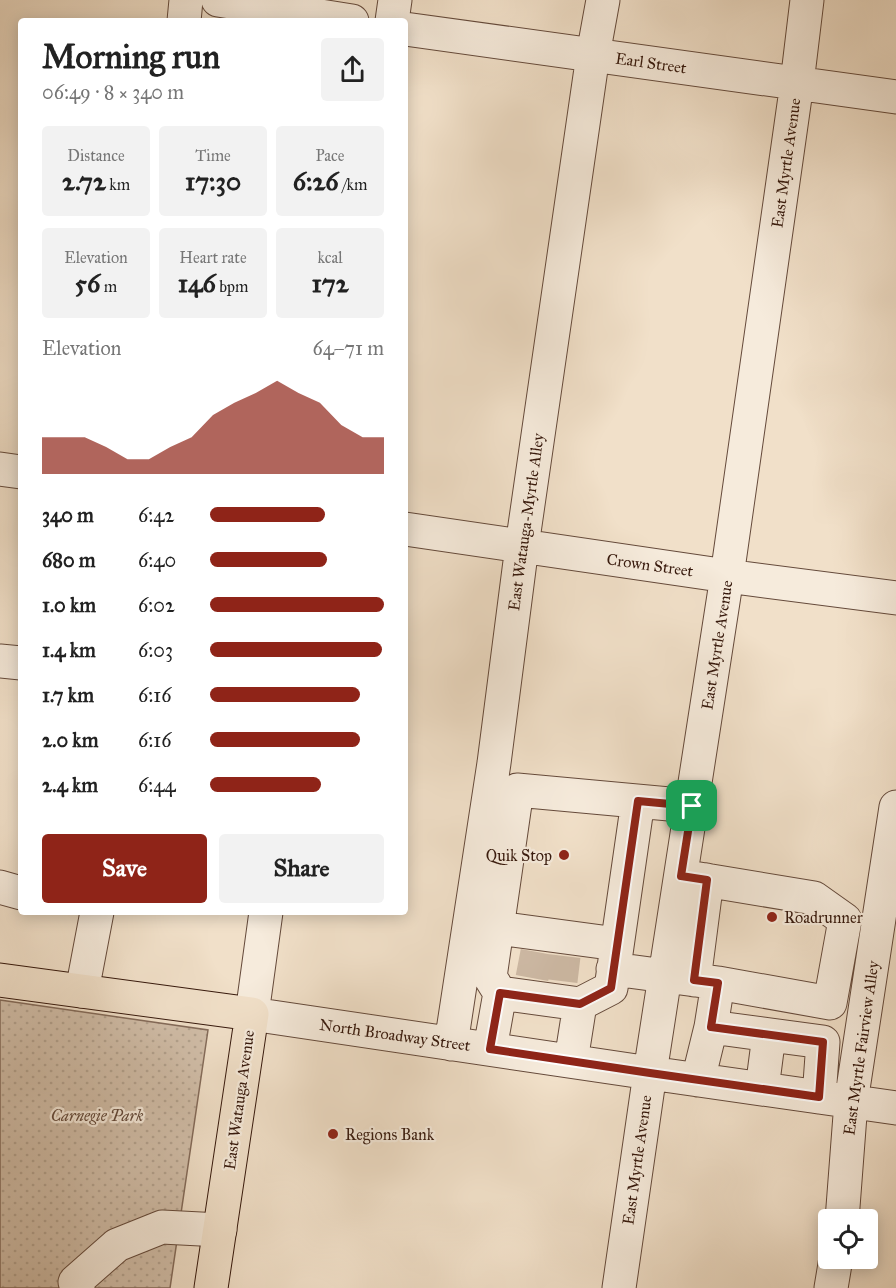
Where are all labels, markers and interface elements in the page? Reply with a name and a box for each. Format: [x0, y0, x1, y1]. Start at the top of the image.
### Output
text: Morning run [42, 37, 220, 77]
button: share [321, 38, 384, 101]
street label: Earl Street [614, 49, 688, 77]
text: 06:49 · 8 × 340 m [42, 80, 184, 104]
street label: East Myrtle Avenue [767, 97, 805, 229]
text: Distance [67, 146, 125, 165]
text: Time [195, 146, 231, 165]
text: Pace [315, 146, 345, 165]
text: 2.72 [62, 165, 106, 197]
text: 17:30 [185, 165, 241, 197]
text: 6:26 [293, 165, 339, 197]
text: km [106, 175, 130, 194]
text: /km [339, 175, 367, 194]
text: Elevation [64, 248, 128, 267]
text: Heart rate [179, 248, 247, 267]
text: kcal [317, 248, 343, 267]
text: 56 [75, 267, 100, 299]
text: 146 [178, 267, 216, 299]
text: 172 [312, 267, 348, 299]
text: m [100, 277, 117, 296]
text: bpm [216, 277, 248, 296]
text: Elevation [42, 336, 121, 360]
text: 64–71 m [312, 336, 384, 360]
street label: East Watauga-Myrtle Alley [504, 431, 549, 612]
text: 340 m [42, 503, 94, 527]
text: 6:42 [138, 503, 174, 527]
text: 680 m [42, 548, 96, 572]
text: 6:40 [138, 548, 176, 572]
street label: Crown Street [605, 550, 695, 581]
street label: East Myrtle Avenue [697, 579, 737, 711]
text: 1.0 km [42, 593, 96, 617]
text: 6:02 [138, 593, 175, 617]
text: 1.4 km [42, 638, 96, 662]
text: 6:03 [138, 638, 173, 662]
text: 1.7 km [42, 683, 94, 707]
text: 6:16 [138, 683, 171, 707]
text: 2.0 km [42, 728, 98, 752]
text: 6:16 [138, 728, 171, 752]
text: 2.4 km [42, 773, 98, 797]
text: 6:44 [138, 773, 176, 797]
pin [666, 780, 717, 831]
icon: arrive [675, 789, 708, 822]
button: Save [42, 834, 207, 903]
button: Share [219, 834, 384, 903]
place label: Quik Stop [486, 846, 552, 865]
marker: Quik Stop [557, 848, 571, 862]
place label: Roadrunner [784, 908, 863, 927]
marker: Roadrunner [765, 910, 779, 924]
street label: East Myrtle Fairview Alley [839, 959, 883, 1137]
street label: North Broadway Street [318, 1015, 472, 1055]
street label: East Watauga Avenue [220, 1029, 259, 1171]
street label: East Myrtle Avenue [618, 1094, 656, 1226]
park label: Carnegie Park [51, 1106, 143, 1125]
place label: Regions Bank [345, 1125, 435, 1145]
marker: Regions Bank [326, 1127, 340, 1141]
map controls [818, 1209, 878, 1269]
button: locate [818, 1209, 878, 1269]

